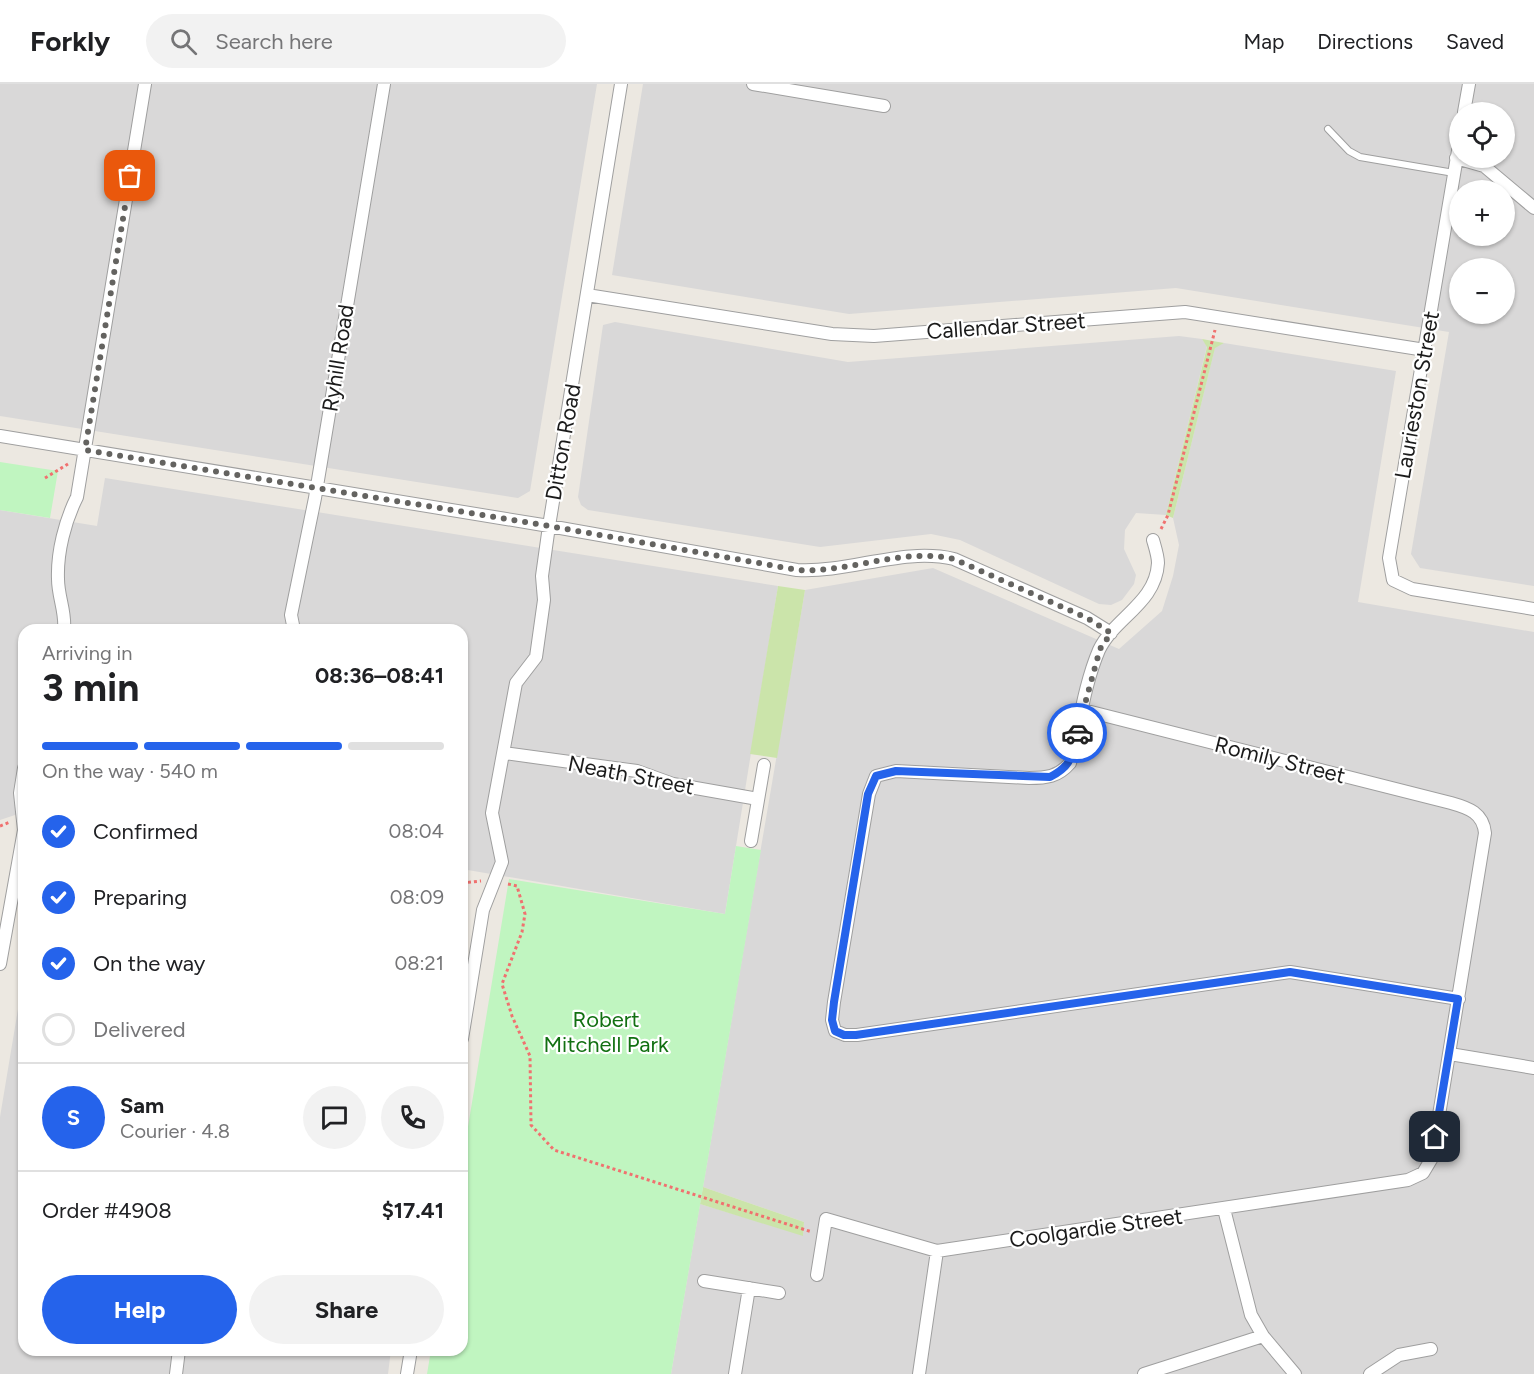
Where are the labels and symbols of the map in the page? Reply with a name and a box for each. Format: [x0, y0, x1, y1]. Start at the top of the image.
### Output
pin [104, 150, 155, 201]
street label: Ryhill Road [316, 302, 360, 414]
street label: Callendar Street [925, 307, 1087, 345]
street label: Laurieston Street [1389, 309, 1445, 481]
street label: Ditton Road [539, 382, 587, 502]
courier [1047, 703, 1107, 763]
street label: Romily Street [1212, 731, 1348, 789]
street label: Neath Street [566, 750, 696, 800]
park label: Robert Mitchell Park [543, 1006, 669, 1058]
pin [1409, 1111, 1460, 1162]
street label: Coolgardie Street [1008, 1202, 1184, 1254]

